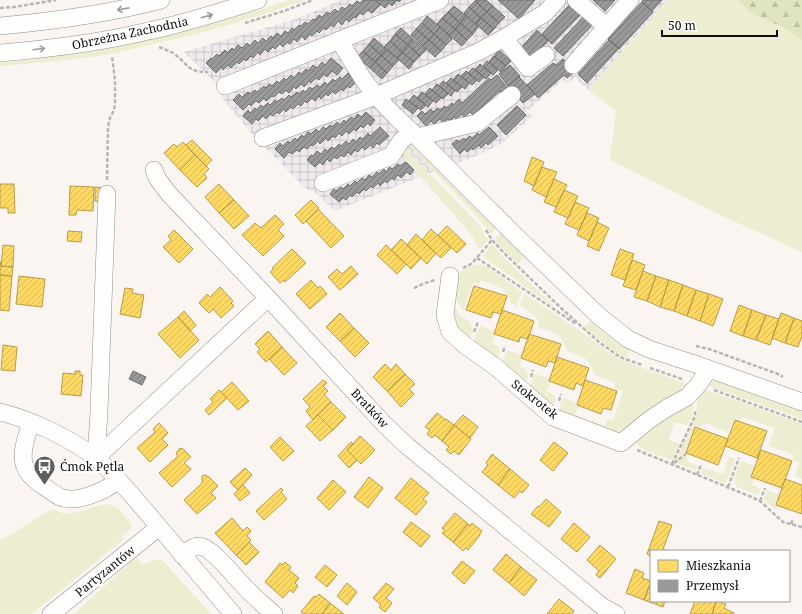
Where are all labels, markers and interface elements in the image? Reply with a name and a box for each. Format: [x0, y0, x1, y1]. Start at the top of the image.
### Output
one-way arrow [117, 5, 130, 13]
street label: Obrzeżna Zachodnia [70, 12, 190, 54]
one-way arrow [201, 12, 214, 19]
scale bar [662, 12, 777, 38]
text: 50 m [668, 17, 696, 34]
one-way arrow [32, 45, 45, 53]
street label: Stokrotek [508, 375, 563, 423]
street label: Bratków [347, 385, 393, 432]
bus stop icon: Ćmok Pętla [31, 453, 57, 486]
place label: Ćmok Pętla [60, 458, 124, 475]
street label: Partyzantów [71, 541, 139, 601]
legend [650, 550, 790, 602]
text: Mieszkania [686, 557, 751, 574]
text: Przemysł [686, 577, 739, 594]

